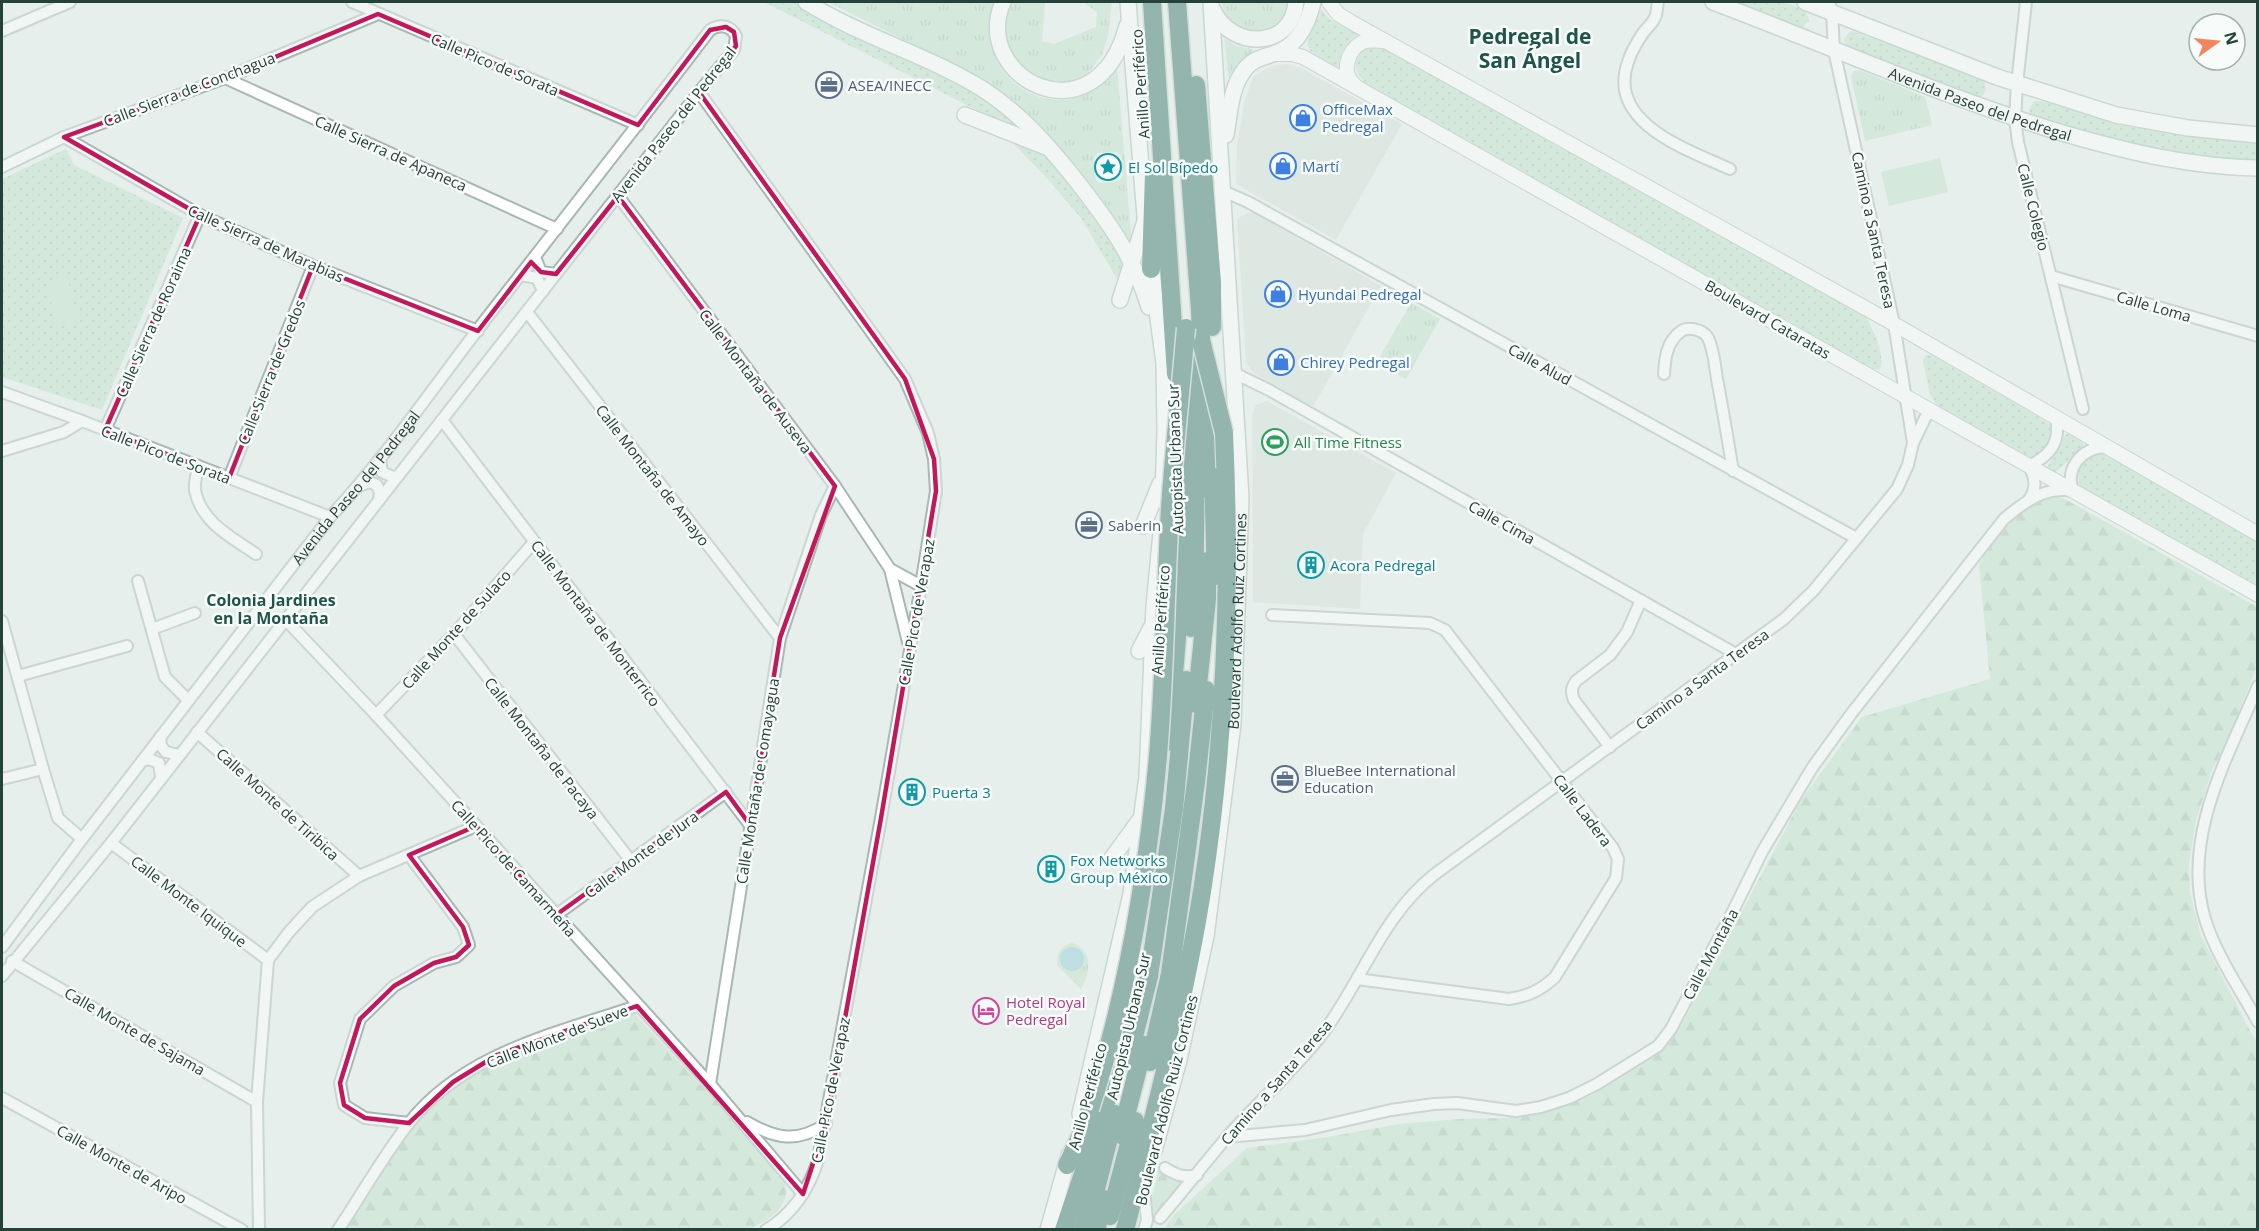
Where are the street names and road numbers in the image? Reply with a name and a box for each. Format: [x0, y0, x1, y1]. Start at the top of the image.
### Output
street label: Calle Pico de Sorata [428, 28, 562, 100]
street label: Anillo Periférico [1126, 28, 1154, 140]
street label: Avenida Paseo del Pedregal [606, 42, 740, 206]
street label: Calle Sierra de Conchagua [100, 47, 278, 131]
street label: Avenida Paseo del Pedregal [1886, 62, 2074, 145]
street label: Calle Sierra de Apaneca [312, 110, 470, 196]
street label: Camino a Santa Teresa [1848, 150, 1900, 310]
street label: Calle Colegio [2013, 161, 2055, 253]
street label: Calle Sierra de Marabias [185, 200, 347, 286]
street label: Calle Sierra de Roraima [111, 244, 195, 400]
street label: Boulevard Cataratas [1702, 275, 1834, 363]
street label: Calle Loma [2114, 286, 2194, 326]
street label: Calle Sierra de Gredos [233, 296, 309, 448]
street label: Calle Montaña de Auseva [695, 305, 817, 457]
street label: Calle Alud [1505, 338, 1575, 390]
street label: Autopista Urbana Sur [1162, 384, 1188, 534]
street label: Calle Montaña de Amayo [591, 400, 715, 550]
street label: Avenida Paseo del Pedregal [287, 406, 424, 568]
street label: Calle Pico de Sorata [98, 420, 234, 488]
street label: Calle Cima [1465, 496, 1539, 548]
street label: Boulevard Adolfo Ruiz Cortines [1222, 513, 1250, 730]
street label: Calle Montaña de Monterrico [527, 536, 665, 710]
street label: Calle Pico de Verapaz [893, 537, 939, 687]
street label: Anillo Periférico [1146, 564, 1174, 676]
street label: Calle Monte de Sulaco [397, 565, 515, 693]
street label: Camino a Santa Teresa [1631, 624, 1773, 734]
street label: Calle Montaña de Pacaya [480, 673, 604, 823]
street label: Calle Montaña de Comayagua [731, 677, 783, 885]
street label: Calle Monte de Tiribica [212, 743, 344, 865]
street label: Calle Ladera [1549, 770, 1617, 850]
street label: Calle Pico de Camarmeña [447, 795, 581, 941]
street label: Calle Monte de Jura [580, 806, 702, 902]
street label: Calle Monte Iquique [127, 851, 251, 951]
street label: Calle Montaña [1678, 905, 1742, 1003]
street label: Autopista Urbana Sur [1101, 951, 1155, 1101]
street label: Calle Monte de Sajama [61, 982, 209, 1080]
street label: Boulevard Adolfo Ruiz Cortines [1130, 993, 1202, 1207]
street label: Calle Monte de Sueve [483, 1000, 631, 1072]
street label: Calle Pico de Verapaz [806, 1015, 854, 1165]
street label: Camino a Santa Teresa [1216, 1015, 1336, 1149]
street label: Anillo Periférico [1063, 1040, 1111, 1152]
street label: Calle Monte de Aripo [53, 1120, 191, 1208]

